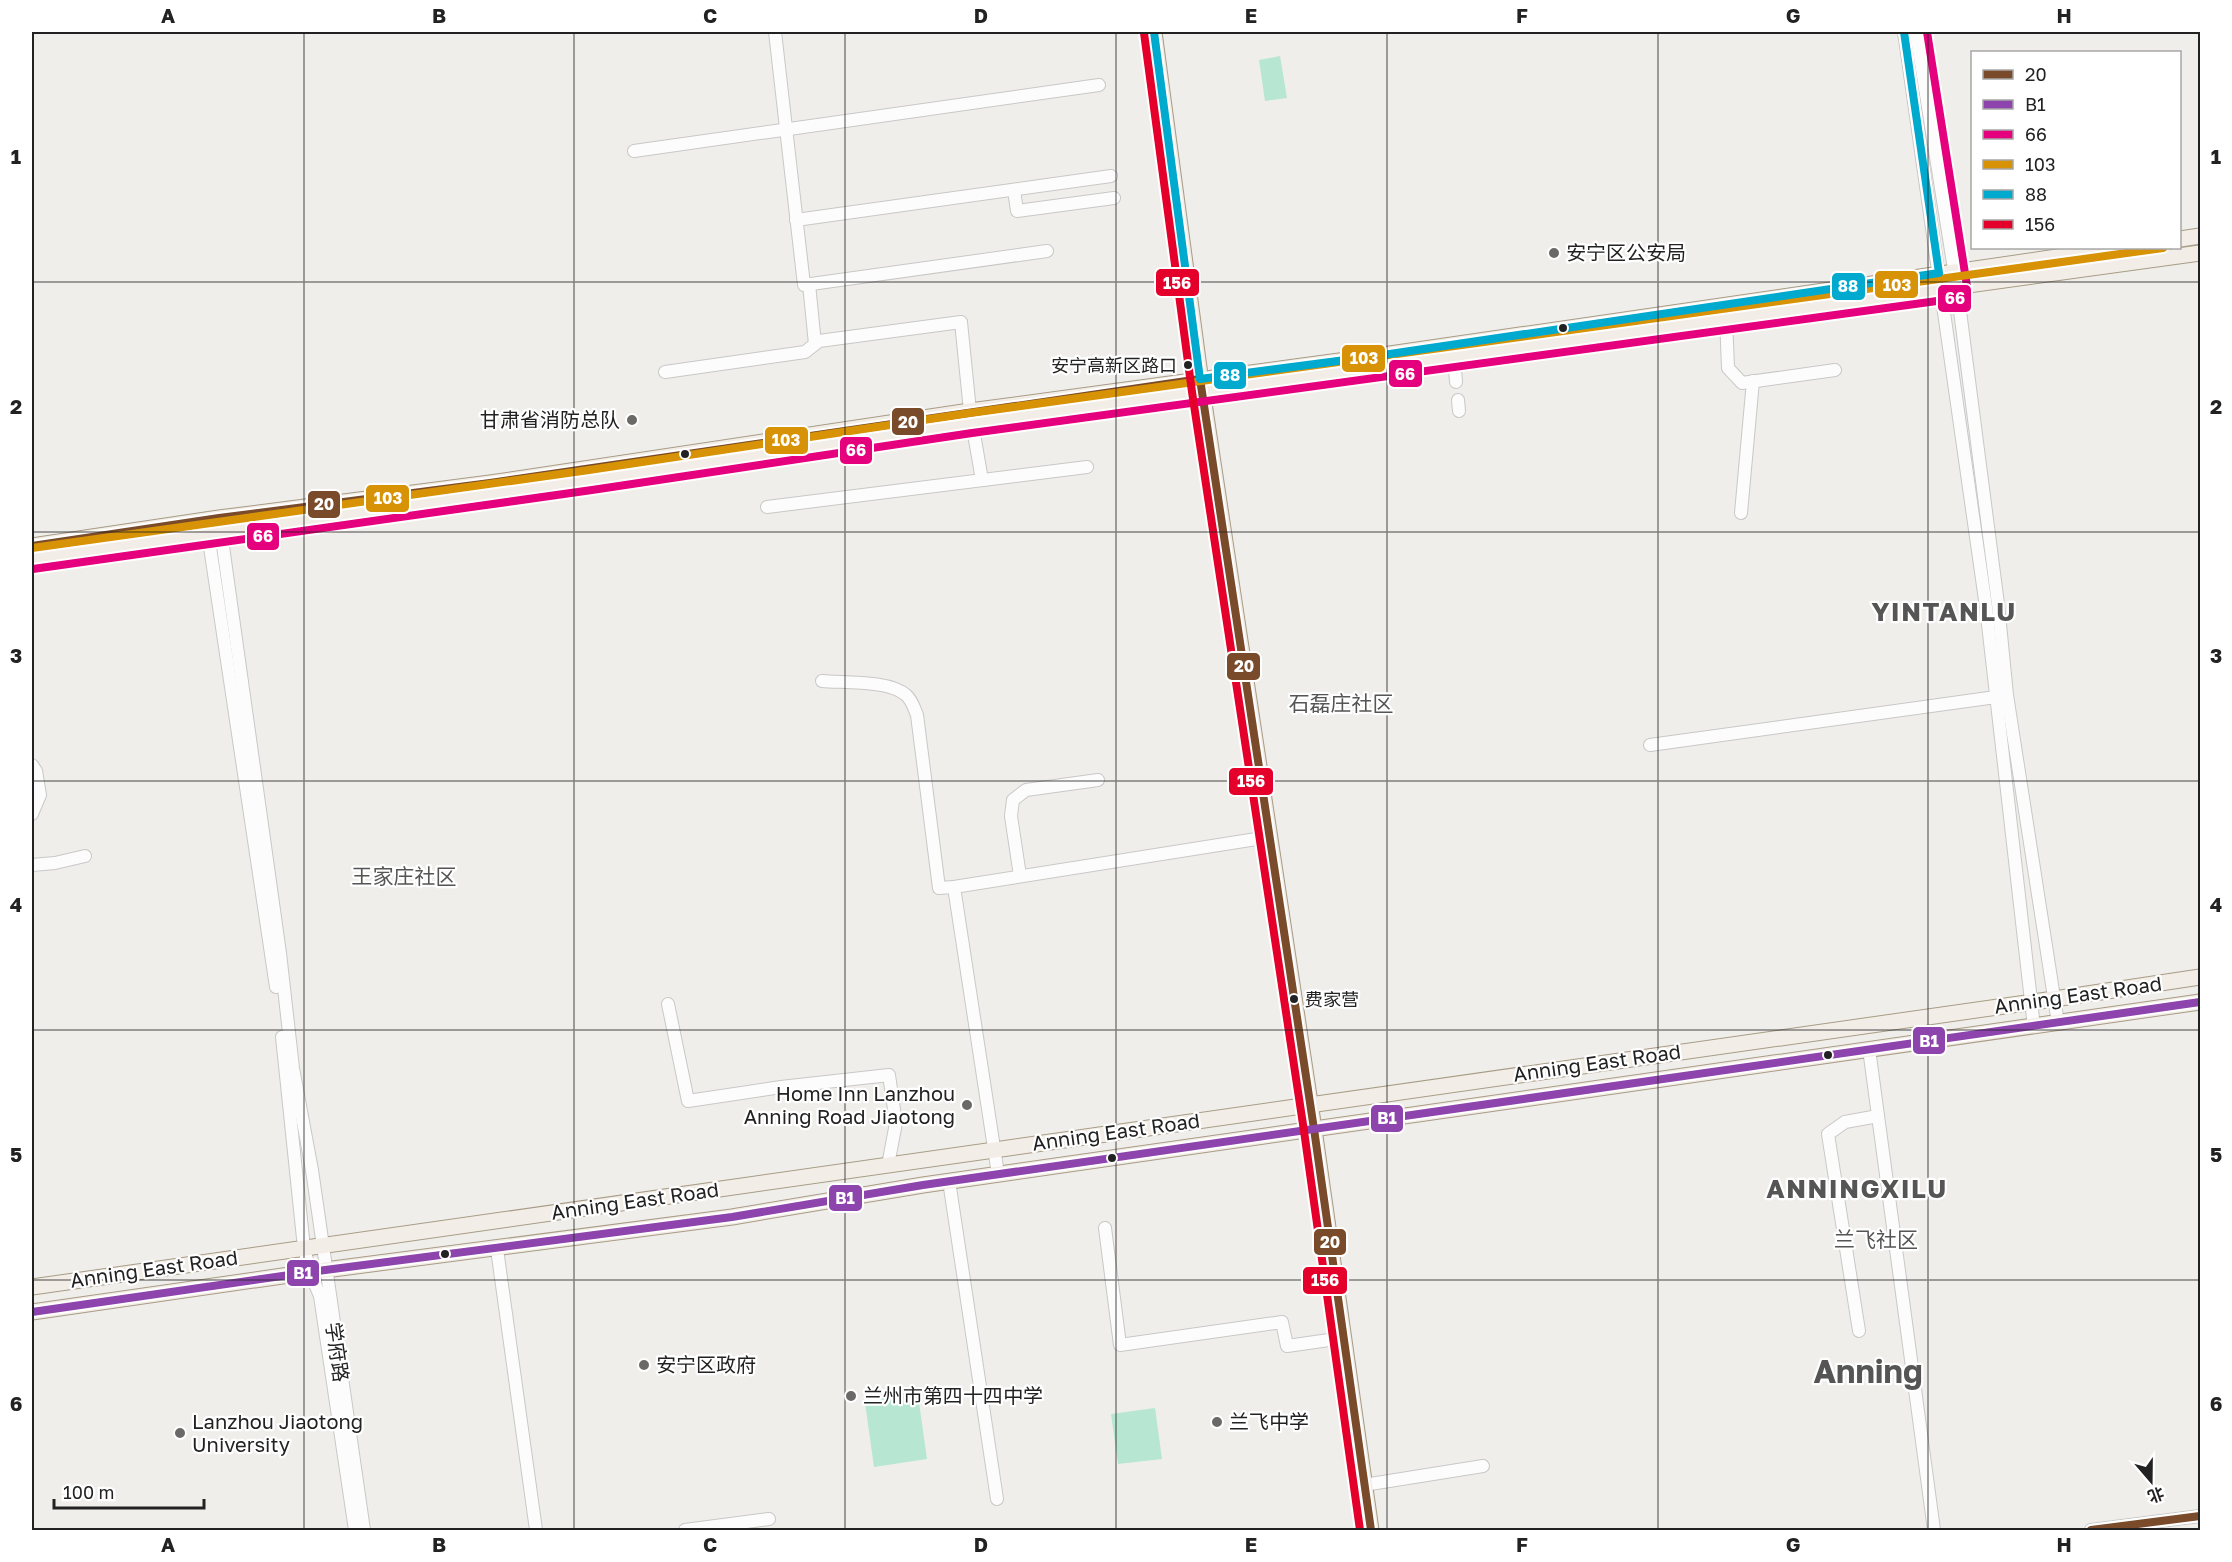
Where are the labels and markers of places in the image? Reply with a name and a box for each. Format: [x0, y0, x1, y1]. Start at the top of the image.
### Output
place label: 安宁区公安局 [1566, 240, 1686, 264]
marker: 安宁区公安局 [1547, 246, 1561, 260]
unlabelled marker [1557, 322, 1569, 334]
place label: 安宁高新区路口 [1051, 354, 1177, 376]
marker: 安宁高新区路口 [1182, 359, 1194, 371]
place label: 甘肃省消防总队 [480, 407, 620, 431]
marker: 甘肃省消防总队 [625, 413, 639, 427]
unlabelled marker [679, 448, 691, 460]
place label: 费家营 [1305, 988, 1359, 1010]
marker: 费家营 [1288, 993, 1300, 1005]
unlabelled marker [1822, 1049, 1834, 1061]
place label: Home Inn Lanzhou Anning Road Jiaotong [744, 1081, 955, 1128]
marker: Home Inn Lanzhou Anning Road Jiaotong [960, 1098, 974, 1112]
unlabelled marker [1106, 1152, 1118, 1164]
unlabelled marker [439, 1248, 451, 1260]
place label: 安宁区政府 [656, 1352, 756, 1376]
marker: 安宁区政府 [637, 1358, 651, 1372]
place label: 兰州市第四十四中学 [863, 1383, 1043, 1407]
marker: 兰州市第四十四中学 [844, 1389, 858, 1403]
place label: Lanzhou Jiaotong University [192, 1409, 363, 1456]
place label: 兰飞中学 [1229, 1409, 1309, 1433]
marker: 兰飞中学 [1210, 1415, 1224, 1429]
marker: Lanzhou Jiaotong University [173, 1426, 187, 1440]

